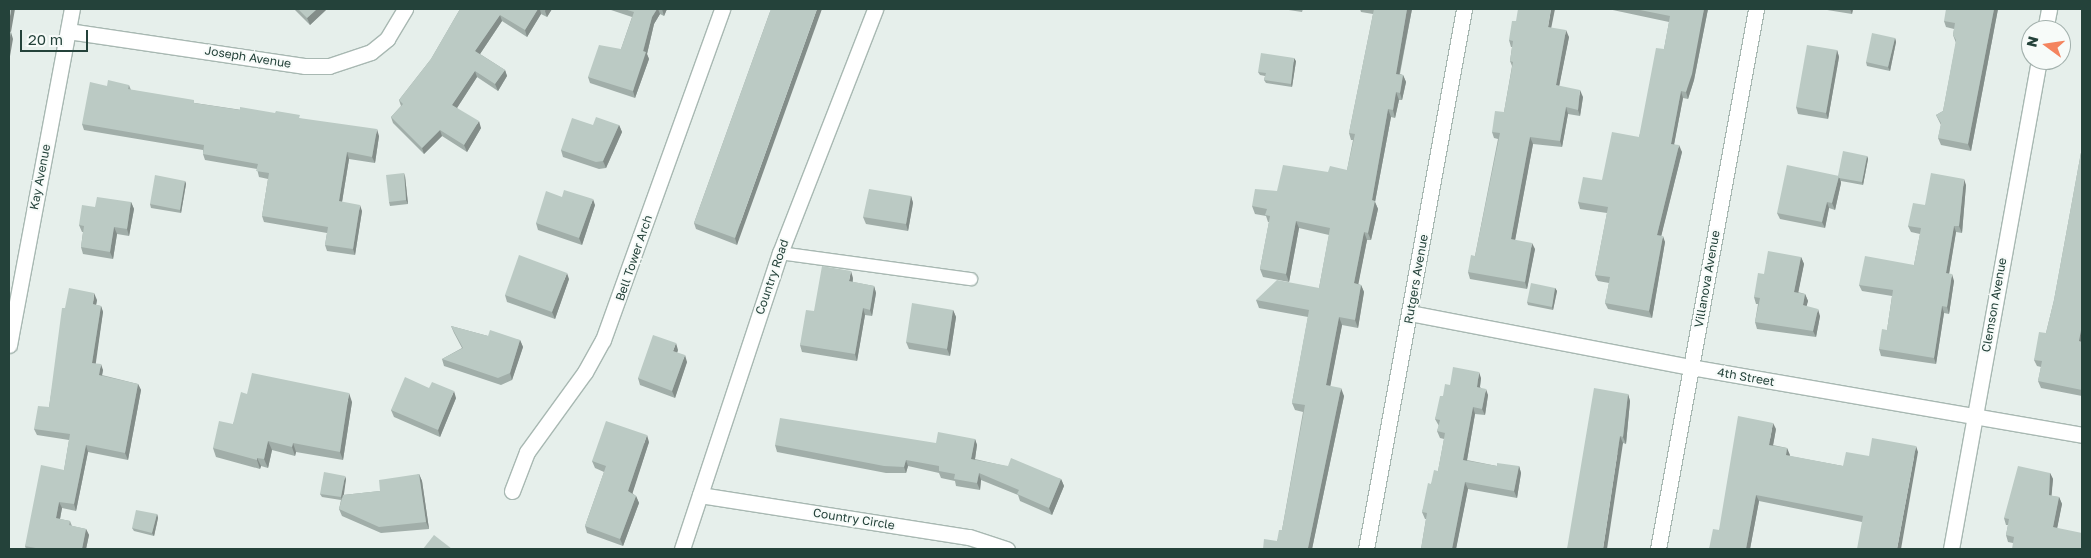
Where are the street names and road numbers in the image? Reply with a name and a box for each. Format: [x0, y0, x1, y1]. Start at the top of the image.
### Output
street label: Joseph Avenue [204, 43, 292, 71]
street label: Kay Avenue [27, 143, 53, 211]
street label: Bell Tower Arch [613, 213, 655, 303]
street label: Villanova Avenue [1691, 229, 1723, 329]
street label: Rutgers Avenue [1401, 233, 1431, 325]
street label: Country Road [752, 237, 792, 317]
street label: Clemson Avenue [1979, 257, 2009, 353]
street label: 4th Street [1716, 365, 1776, 389]
street label: Country Circle [812, 505, 896, 533]

